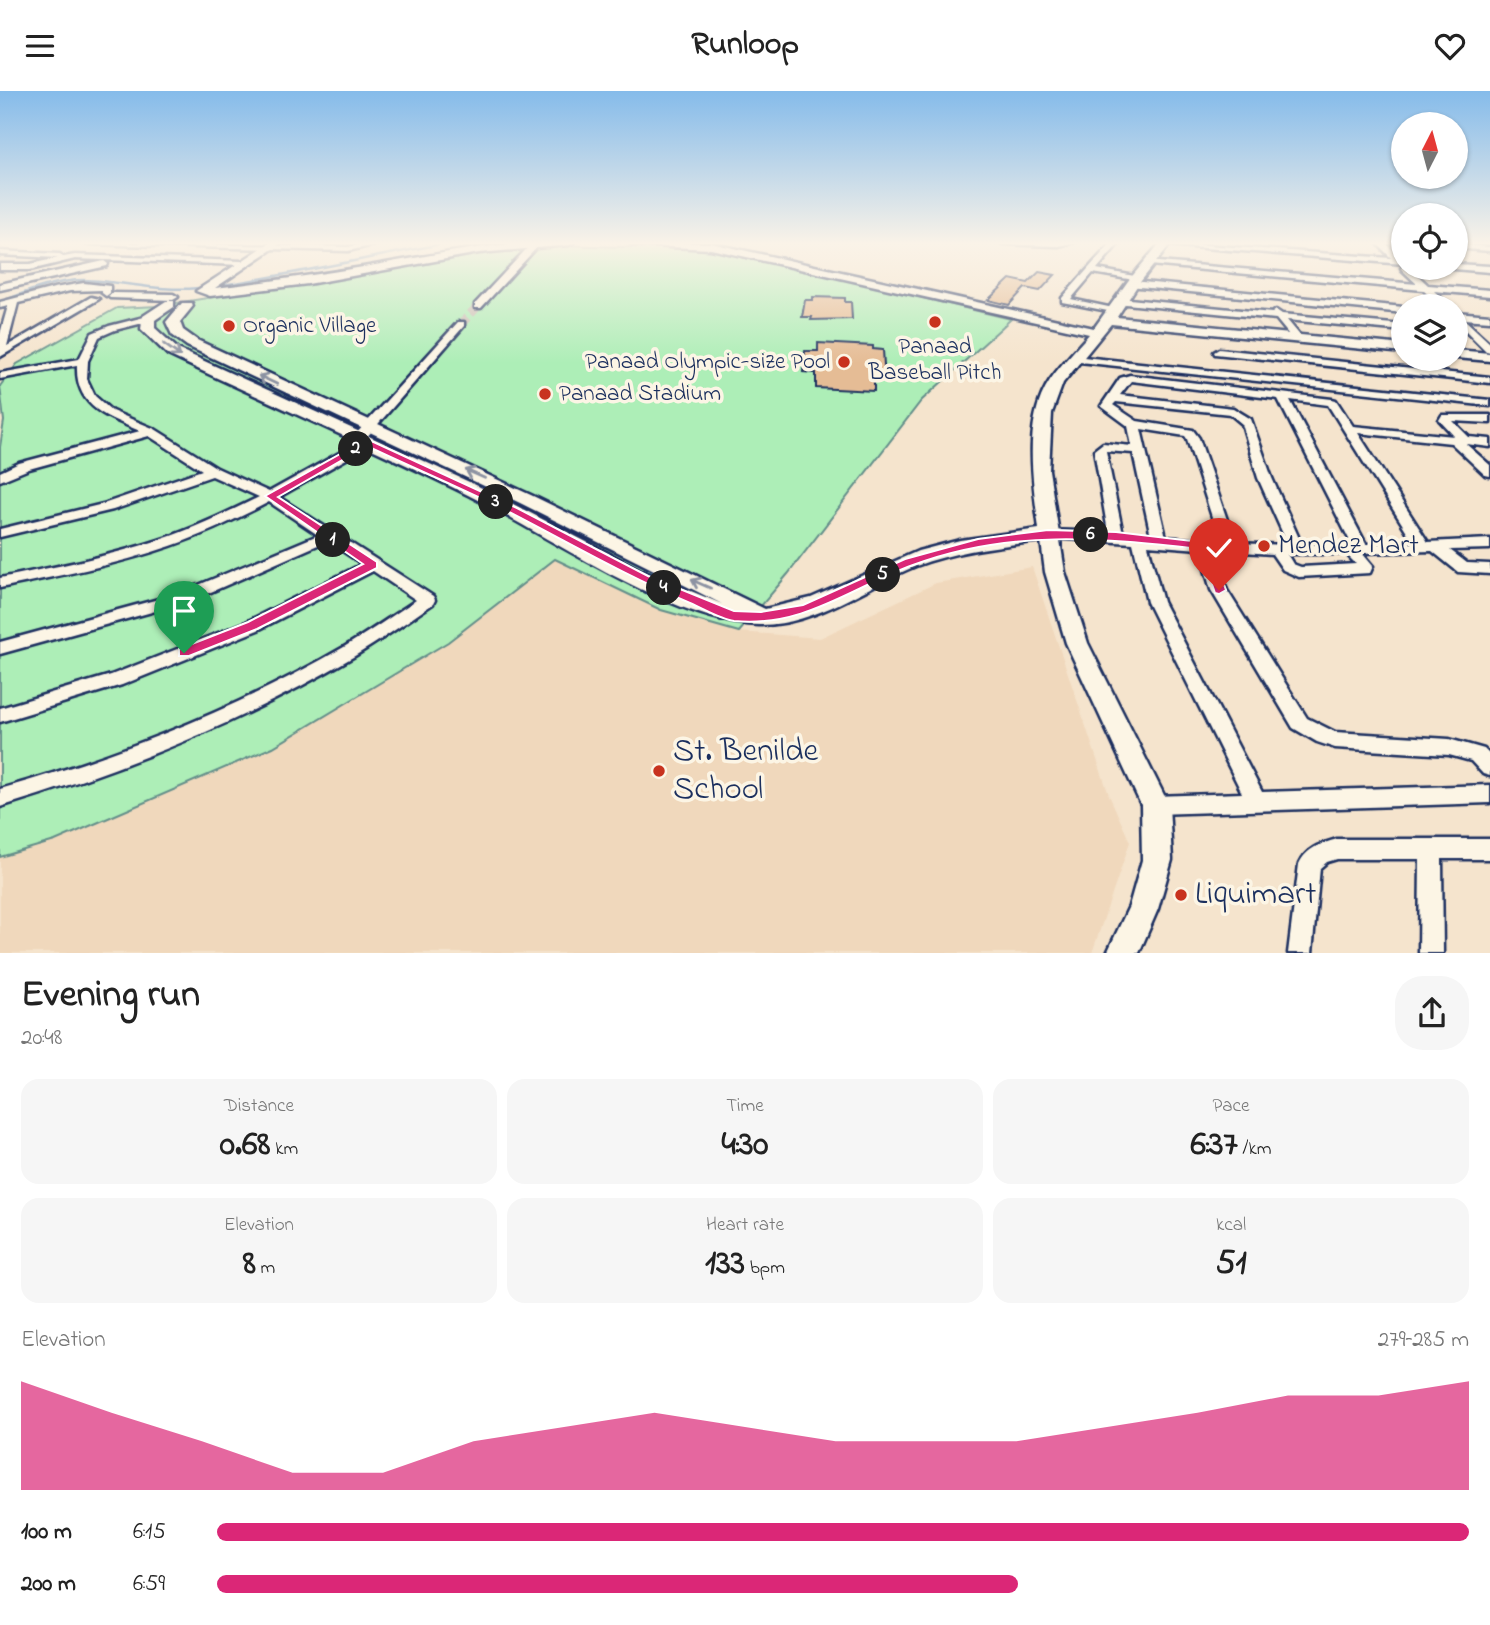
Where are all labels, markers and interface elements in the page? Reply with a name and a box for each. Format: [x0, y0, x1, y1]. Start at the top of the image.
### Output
text: Runloop [691, 22, 799, 69]
icon: menu [21, 27, 59, 65]
icon: heart [1431, 27, 1469, 65]
north arrow [1391, 112, 1468, 189]
map controls [1391, 112, 1468, 371]
button: locate [1391, 203, 1468, 280]
button: layers [1391, 294, 1468, 371]
place label: Organic Village [243, 310, 377, 344]
marker: Panaad Baseball Pitch [927, 314, 943, 330]
marker: Organic Village [221, 318, 237, 334]
place label: Panaad Baseball Pitch [868, 331, 1001, 390]
one-way arrow [162, 343, 181, 357]
place label: Panaad Olympic-size Pool [585, 346, 830, 381]
marker: Panaad Olympic-size Pool [836, 354, 852, 370]
one-way arrow [258, 372, 279, 386]
place label: Panaad Stadium [559, 378, 721, 411]
marker: Panaad Stadium [537, 386, 553, 402]
pin: 2 [338, 431, 374, 467]
text: 2 [351, 435, 360, 462]
one-way arrow [465, 467, 486, 480]
pin: 3 [478, 485, 514, 519]
text: 3 [492, 488, 499, 515]
pin: 6 [1074, 517, 1108, 553]
pin [1189, 518, 1249, 590]
text: 6 [1086, 521, 1095, 548]
pin: 1 [316, 523, 350, 557]
text: 1 [329, 526, 336, 553]
place label: Mendez Mart [1278, 526, 1419, 567]
icon: check [1200, 529, 1238, 567]
marker: Mendez Mart [1256, 538, 1272, 554]
pin: 5 [866, 557, 900, 593]
text: 5 [877, 561, 888, 588]
pin: 4 [646, 571, 682, 605]
text: 4 [660, 574, 667, 601]
one-way arrow [691, 577, 712, 590]
pin [154, 581, 214, 653]
icon: arrive [165, 592, 203, 630]
place label: St. Benilde School [673, 728, 819, 814]
marker: St. Benilde School [651, 763, 667, 779]
place label: Liquimart [1195, 871, 1316, 919]
marker: Liquimart [1173, 887, 1189, 903]
text: Evening run [21, 968, 200, 1024]
button: share [1395, 976, 1469, 1050]
text: 20:48 [21, 1022, 62, 1055]
text: Distance [224, 1093, 294, 1120]
text: Time [726, 1093, 764, 1120]
text: Pace [1212, 1093, 1250, 1120]
text: 0.68 [220, 1120, 270, 1171]
text: 4:30 [722, 1120, 768, 1171]
text: 6:37 [1191, 1120, 1238, 1171]
text: km [270, 1136, 298, 1163]
text: /km [1238, 1136, 1271, 1163]
text: Elevation [224, 1212, 294, 1239]
text: Heart rate [706, 1212, 784, 1239]
text: kcal [1216, 1212, 1246, 1239]
text: 8 [243, 1239, 256, 1290]
text: 133 [705, 1239, 745, 1290]
text: 51 [1215, 1239, 1247, 1290]
text: m [256, 1255, 275, 1282]
text: bpm [745, 1255, 785, 1282]
text: Elevation [21, 1324, 106, 1357]
text: 279–285 m [1378, 1324, 1469, 1357]
text: 100 m [21, 1516, 72, 1549]
text: 6:15 [133, 1516, 166, 1549]
text: 200 m [21, 1568, 76, 1601]
text: 6:59 [133, 1568, 165, 1601]

